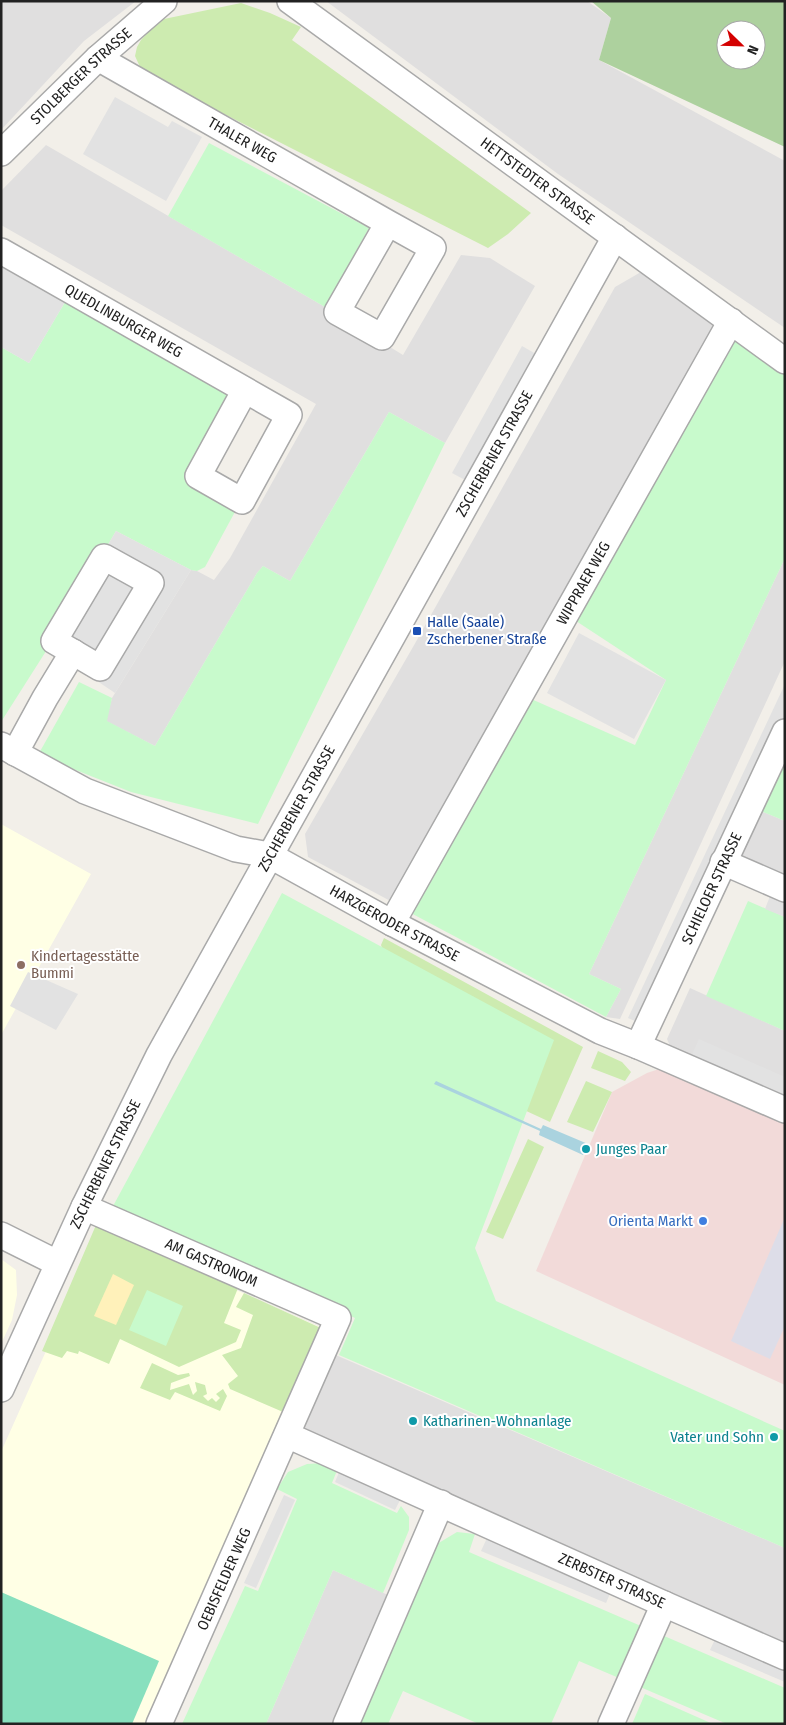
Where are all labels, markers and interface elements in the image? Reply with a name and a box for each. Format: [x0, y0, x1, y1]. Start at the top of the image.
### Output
north arrow [716, 20, 766, 70]
street label: STOLBERGER STRASSE [27, 24, 135, 128]
text: N [743, 43, 762, 57]
street label: THALER WEG [205, 113, 280, 167]
street label: HETTSTEDTER STRASSE [477, 133, 598, 228]
street label: QUEDLINBURGER WEG [61, 280, 186, 361]
street label: ZSCHERBENER STRASSE [452, 388, 536, 520]
street label: WIPPRAER WEG [553, 538, 614, 628]
place label: Halle (Saale) Zscherbener Straße [427, 613, 547, 648]
marker: Halle (Saale) Zscherbener Straße [411, 625, 423, 637]
street label: ZSCHERBENER STRASSE [254, 742, 339, 874]
street label: SCHIELOER STRASSE [678, 830, 746, 947]
street label: HARZGERODER STRASSE [327, 881, 462, 965]
place label: Kindertagesstätte Bummi [31, 947, 139, 982]
marker: Kindertagesstätte Bummi [15, 959, 27, 971]
street label: ZSCHERBENER STRASSE [66, 1097, 145, 1231]
place label: Junges Paar [596, 1140, 668, 1158]
marker: Junges Paar [580, 1143, 592, 1155]
place label: Orienta Markt [608, 1212, 693, 1230]
marker: Orienta Markt [697, 1215, 709, 1227]
street label: AM GASTRONOM [162, 1235, 260, 1291]
place label: Katharinen-Wohnanlage [423, 1412, 571, 1430]
marker: Katharinen-Wohnanlage [407, 1415, 419, 1427]
place label: Vater und Sohn [670, 1428, 764, 1446]
marker: Vater und Sohn [768, 1431, 780, 1443]
street label: OEBISFELDER WEG [193, 1525, 255, 1633]
street label: ZERBSTER STRASSE [556, 1549, 668, 1612]

